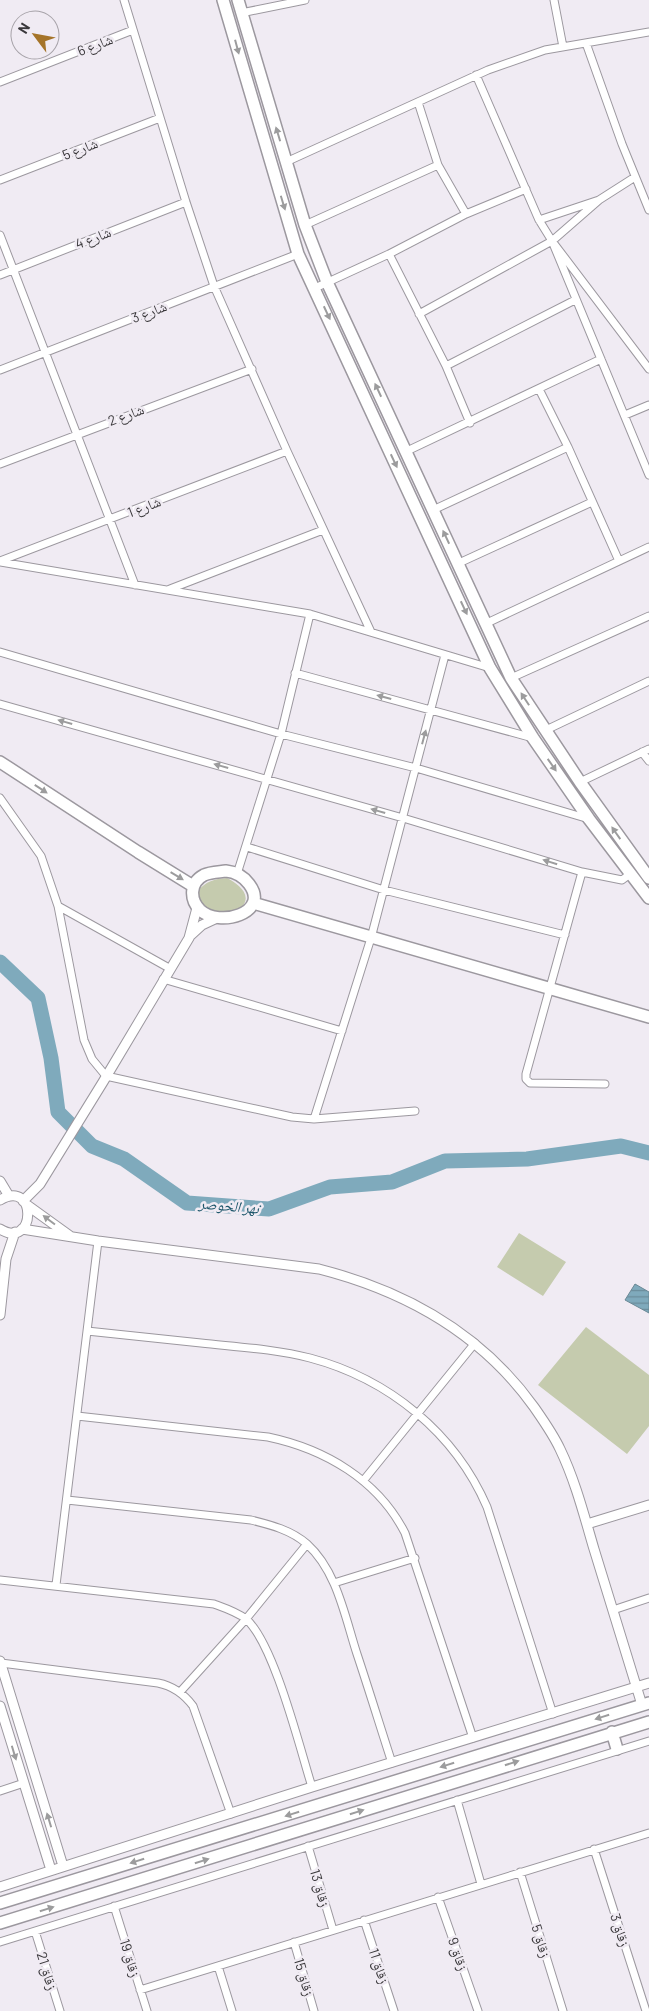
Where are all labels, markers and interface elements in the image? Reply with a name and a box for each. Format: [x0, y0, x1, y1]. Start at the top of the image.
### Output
north arrow [10, 10, 60, 60]
text: N [14, 19, 33, 36]
street label: شارع 6 [75, 30, 116, 61]
one-way arrow [233, 39, 241, 54]
one-way arrow [273, 127, 281, 142]
street label: شارع 5 [60, 134, 101, 165]
one-way arrow [279, 195, 287, 210]
street label: شارع 4 [72, 223, 114, 254]
street label: شارع 3 [129, 297, 170, 328]
one-way arrow [322, 306, 331, 321]
one-way arrow [373, 383, 381, 397]
street label: شارع 2 [106, 400, 147, 431]
one-way arrow [391, 454, 399, 468]
street label: شارع 1 [125, 492, 164, 522]
one-way arrow [442, 530, 450, 544]
one-way arrow [460, 601, 468, 615]
one-way arrow [520, 692, 530, 705]
one-way arrow [376, 693, 391, 701]
one-way arrow [57, 718, 72, 726]
one-way arrow [420, 729, 428, 744]
one-way arrow [547, 758, 557, 771]
one-way arrow [214, 762, 229, 770]
one-way arrow [34, 784, 47, 793]
one-way arrow [370, 806, 385, 814]
one-way arrow [611, 826, 621, 840]
one-way arrow [543, 858, 558, 866]
one-way arrow [171, 872, 184, 881]
water label: نهر الخوصر [197, 1193, 263, 1218]
one-way arrow [43, 1214, 56, 1225]
one-way arrow [595, 1714, 610, 1721]
one-way arrow [11, 1746, 19, 1761]
one-way arrow [505, 1759, 520, 1767]
one-way arrow [440, 1762, 455, 1770]
one-way arrow [350, 1808, 365, 1816]
one-way arrow [284, 1810, 299, 1818]
one-way arrow [45, 1812, 52, 1827]
one-way arrow [194, 1856, 209, 1864]
one-way arrow [129, 1858, 144, 1866]
street label: زقاق 13 [306, 1867, 334, 1909]
one-way arrow [39, 1904, 54, 1912]
street label: زقاق 3 [606, 1911, 634, 1949]
street label: زقاق 5 [527, 1922, 555, 1960]
street label: زقاق 9 [444, 1935, 472, 1973]
street label: زقاق 19 [116, 1937, 144, 1979]
street label: زقاق 11 [365, 1946, 393, 1986]
street label: زقاق 21 [33, 1950, 61, 1992]
street label: زقاق 15 [290, 1956, 318, 1998]

